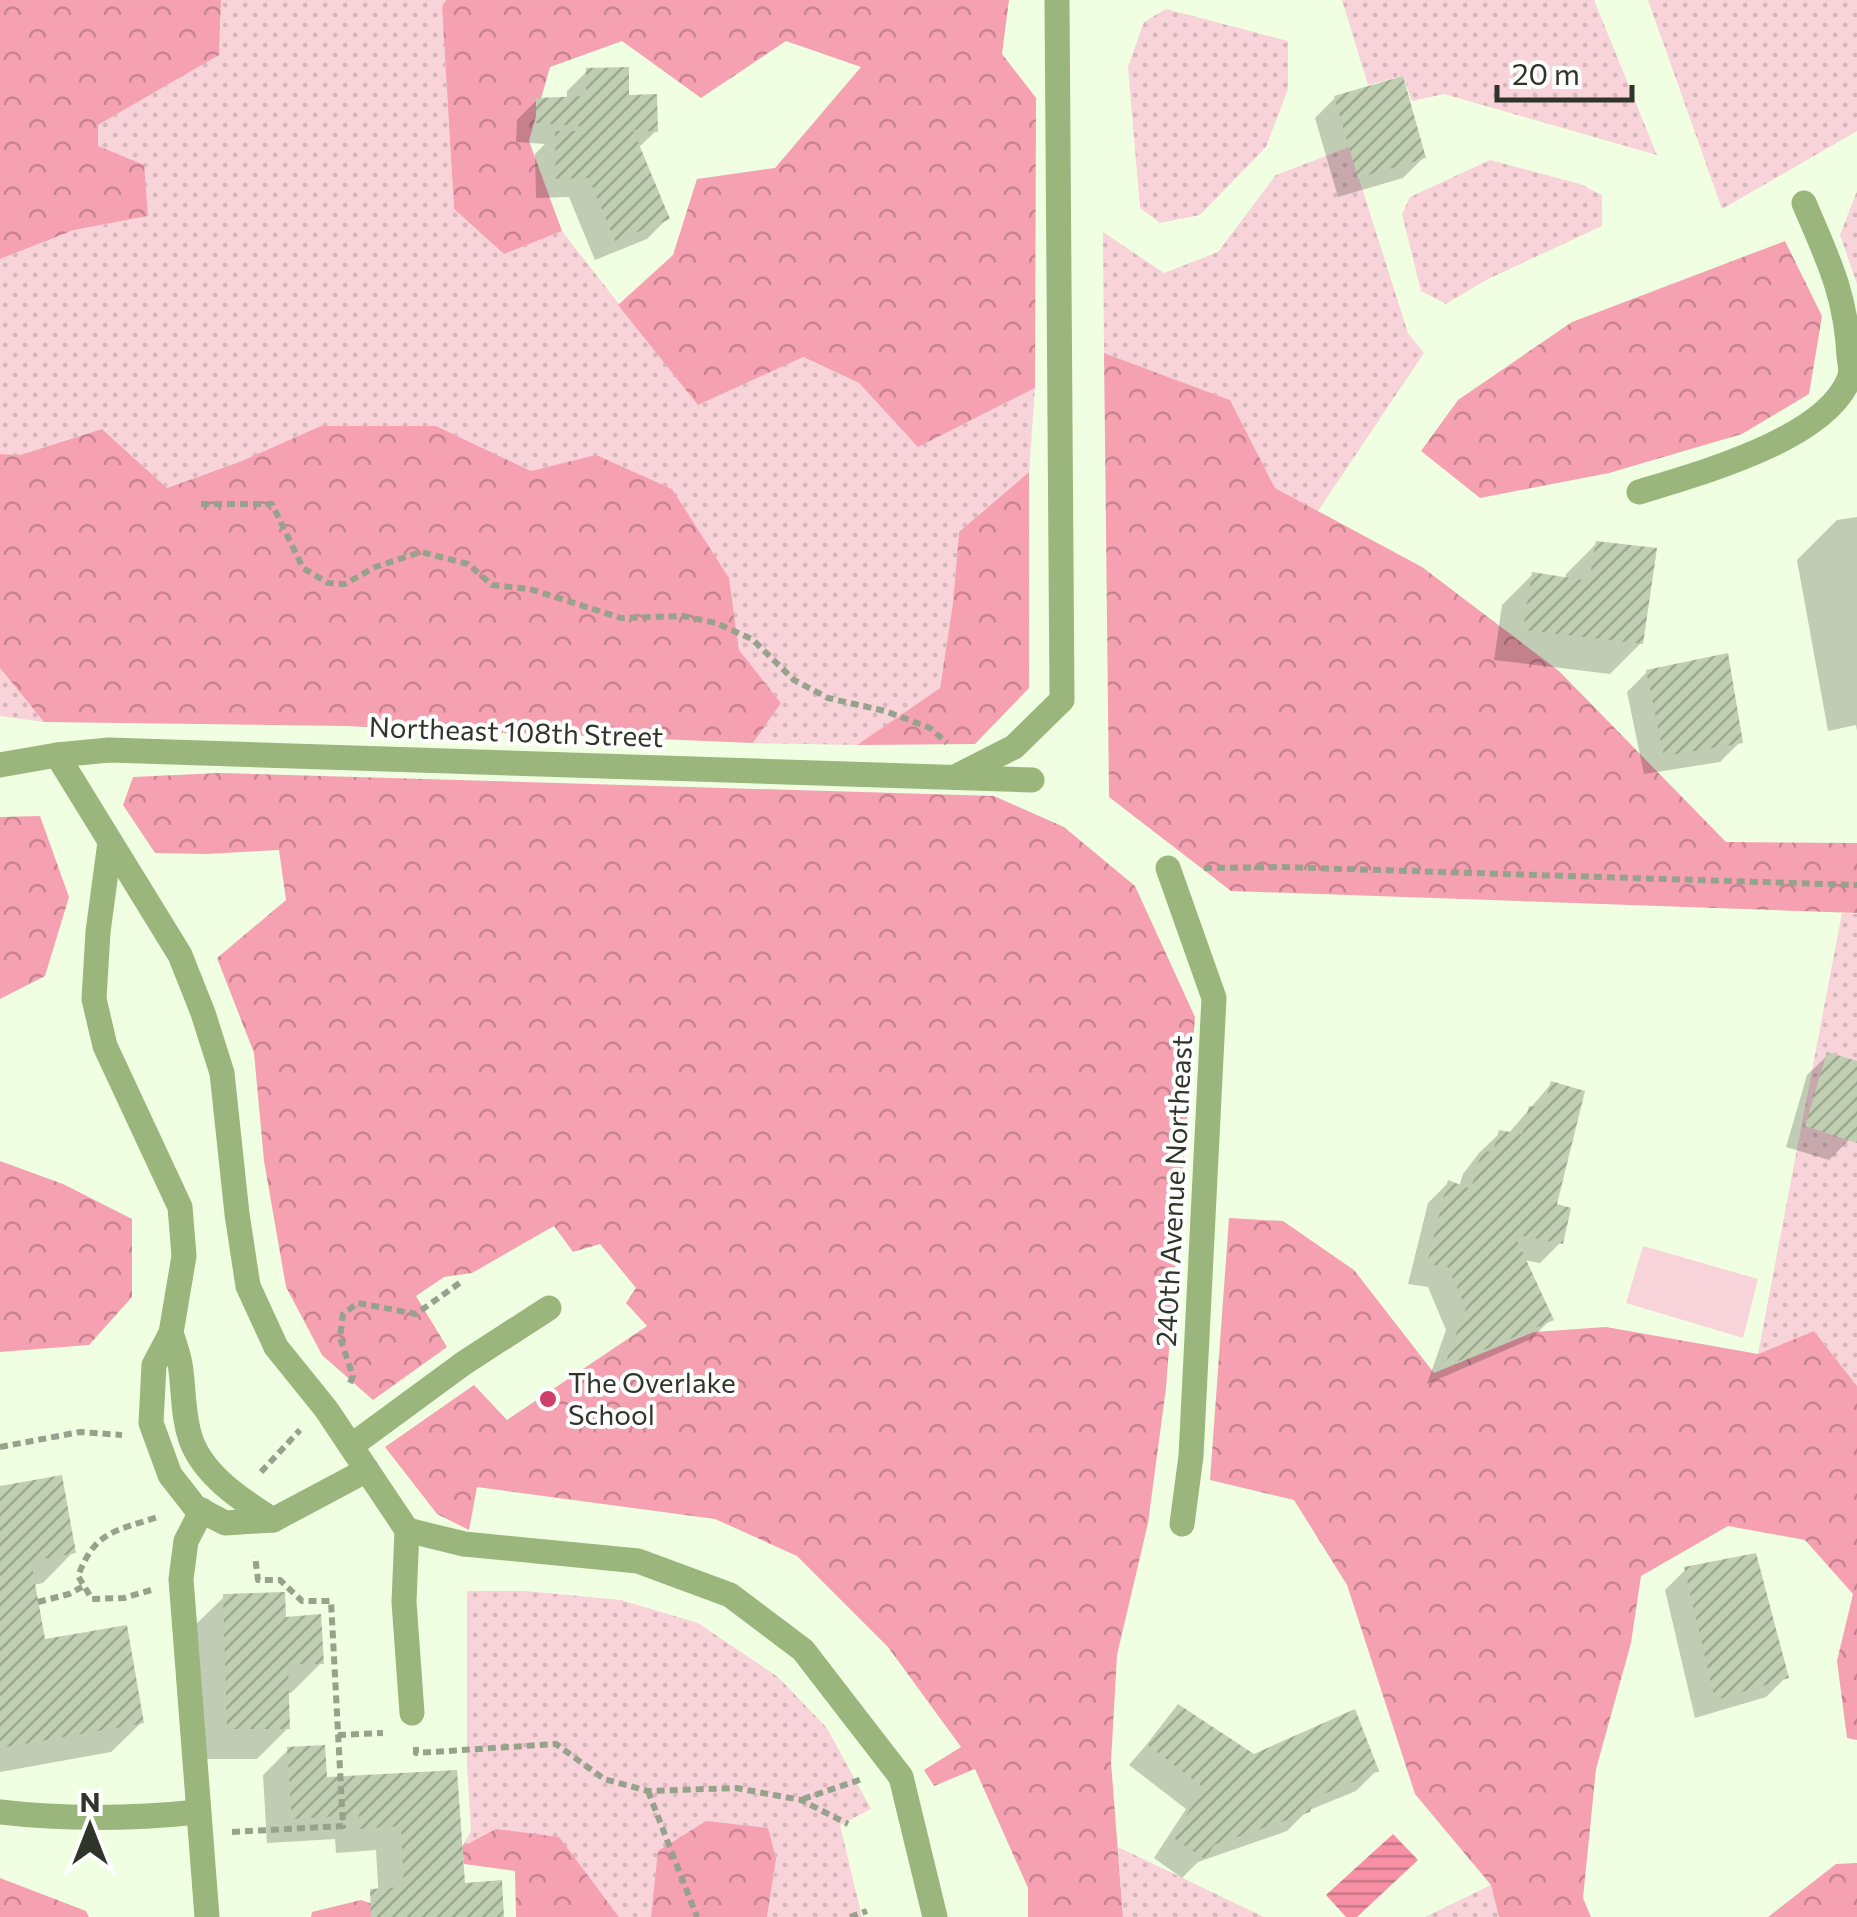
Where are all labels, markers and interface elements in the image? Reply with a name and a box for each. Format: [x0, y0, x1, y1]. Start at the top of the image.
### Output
scale bar [1497, 40, 1632, 102]
text: 20 m [1512, 54, 1580, 91]
street label: Northeast 108th Street [368, 709, 664, 753]
street label: 240th Avenue Northeast [1148, 1034, 1198, 1348]
place label: The Overlake School [568, 1365, 736, 1431]
marker: The Overlake School [537, 1388, 559, 1410]
north arrow [40, 1777, 140, 1877]
text: N [80, 1784, 101, 1818]

